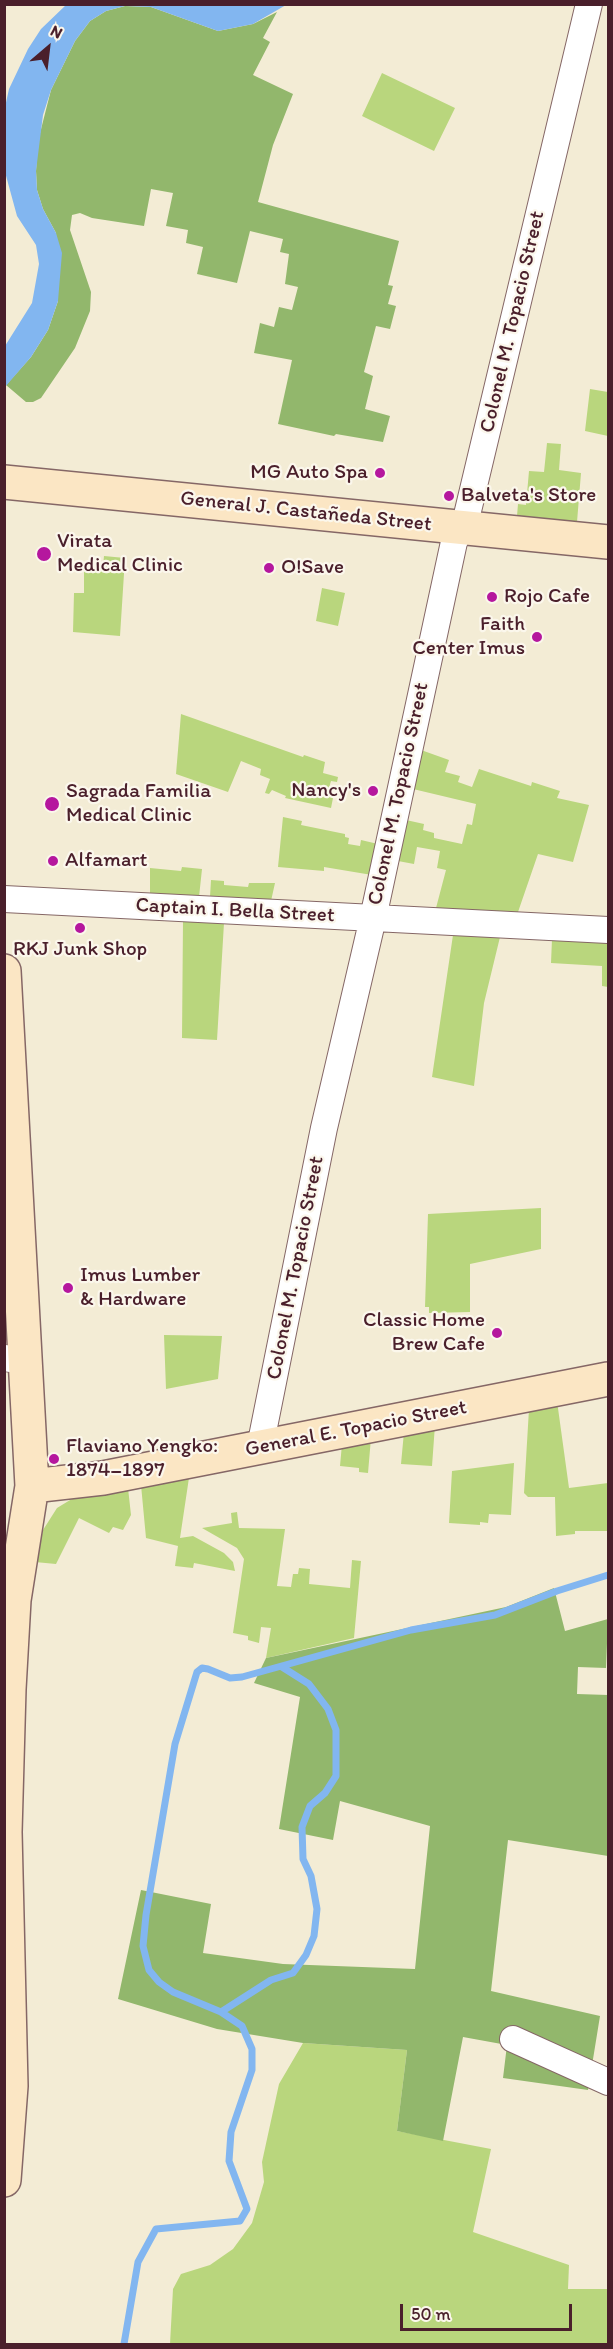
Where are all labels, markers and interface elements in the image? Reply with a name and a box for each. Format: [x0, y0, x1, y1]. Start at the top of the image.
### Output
north arrow [18, 18, 78, 78]
text: N [47, 21, 66, 43]
street label: Colonel M. Topacio Street [475, 209, 551, 435]
place label: MG Auto Spa [250, 460, 368, 486]
marker: MG Auto Spa [373, 466, 387, 480]
place label: Balveta's Store [461, 483, 596, 509]
street label: General J. Castañeda Street [179, 486, 433, 538]
marker: Balveta's Store [442, 489, 456, 503]
place label: Virata Medical Clinic [57, 529, 183, 579]
marker: Virata Medical Clinic [35, 545, 53, 563]
place label: O!Save [281, 555, 344, 581]
marker: O!Save [262, 561, 276, 575]
place label: Rojo Cafe [504, 584, 590, 610]
marker: Rojo Cafe [485, 590, 499, 604]
place label: Faith Center Imus [412, 612, 525, 662]
marker: Faith Center Imus [530, 630, 544, 644]
street label: Colonel M. Topacio Street [363, 680, 435, 908]
place label: Nancy's [291, 778, 361, 804]
place label: Sagrada Familia Medical Clinic [66, 779, 211, 829]
marker: Nancy's [366, 784, 380, 798]
marker: Sagrada Familia Medical Clinic [43, 795, 61, 813]
place label: Alfamart [65, 848, 147, 874]
marker: Alfamart [46, 854, 60, 868]
street label: Captain I. Bella Street [135, 893, 335, 929]
marker: RKJ Junk Shop [73, 921, 87, 935]
place label: RKJ Junk Shop [13, 937, 147, 963]
street label: Colonel M. Topacio Street [262, 1154, 330, 1382]
place label: Imus Lumber & Hardware [80, 1263, 200, 1313]
marker: Imus Lumber & Hardware [61, 1281, 75, 1295]
place label: Classic Home Brew Cafe [363, 1308, 485, 1358]
marker: Classic Home Brew Cafe [490, 1326, 504, 1340]
street label: General E. Topacio Street [243, 1395, 469, 1463]
place label: Flaviano Yengko: 1874–1897 [66, 1434, 218, 1484]
marker: Flaviano Yengko: 1874–1897 [47, 1452, 61, 1466]
scale bar [403, 2292, 576, 2330]
text: 50 m [411, 2303, 451, 2325]

